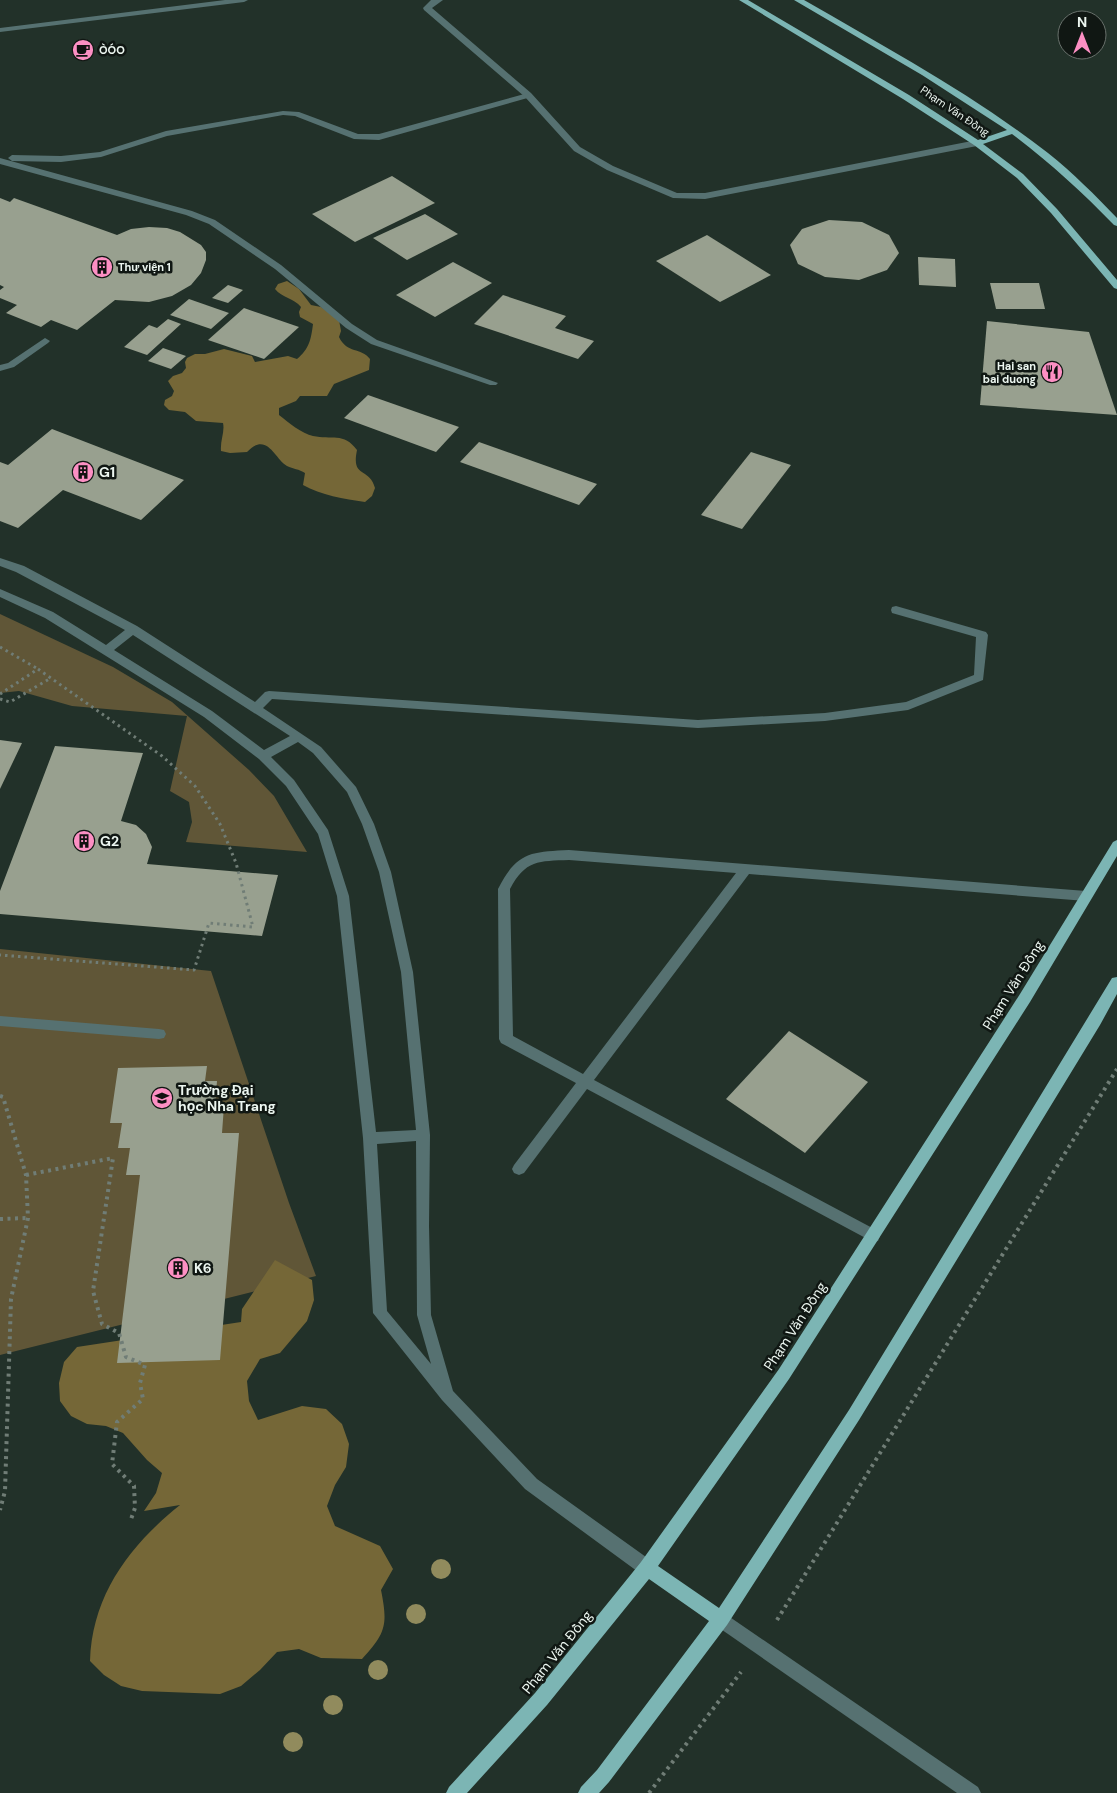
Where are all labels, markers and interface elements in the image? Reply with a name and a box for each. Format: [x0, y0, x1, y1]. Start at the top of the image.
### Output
north arrow [1057, 10, 1107, 60]
text: N [1077, 13, 1087, 31]
cafe icon: ÒÓO [71, 38, 95, 62]
place label: ÒÓO [99, 43, 125, 57]
street label: Phạm Văn Đồng [918, 83, 992, 139]
building icon: Thư viện 1 [90, 255, 114, 279]
place label: Thư viện 1 [118, 260, 171, 274]
place label: Hai san bai duong [983, 359, 1036, 386]
restaurant icon: Hai san bai duong [1040, 360, 1064, 384]
building icon: G1 [71, 460, 95, 484]
place label: G1 [99, 463, 115, 481]
building icon: G2 [72, 829, 96, 853]
place label: G2 [100, 832, 119, 850]
street label: Phạm Văn Đồng [978, 937, 1048, 1033]
place label: Trường Đại học Nha Trang [178, 1081, 276, 1115]
school or university icon: Trường Đại học Nha Trang [150, 1086, 174, 1110]
building icon: K6 [166, 1256, 190, 1280]
place label: K6 [194, 1259, 212, 1277]
street label: Phạm Văn Đồng [760, 1278, 830, 1374]
street label: Phạm Văn Đồng [518, 1606, 596, 1697]

